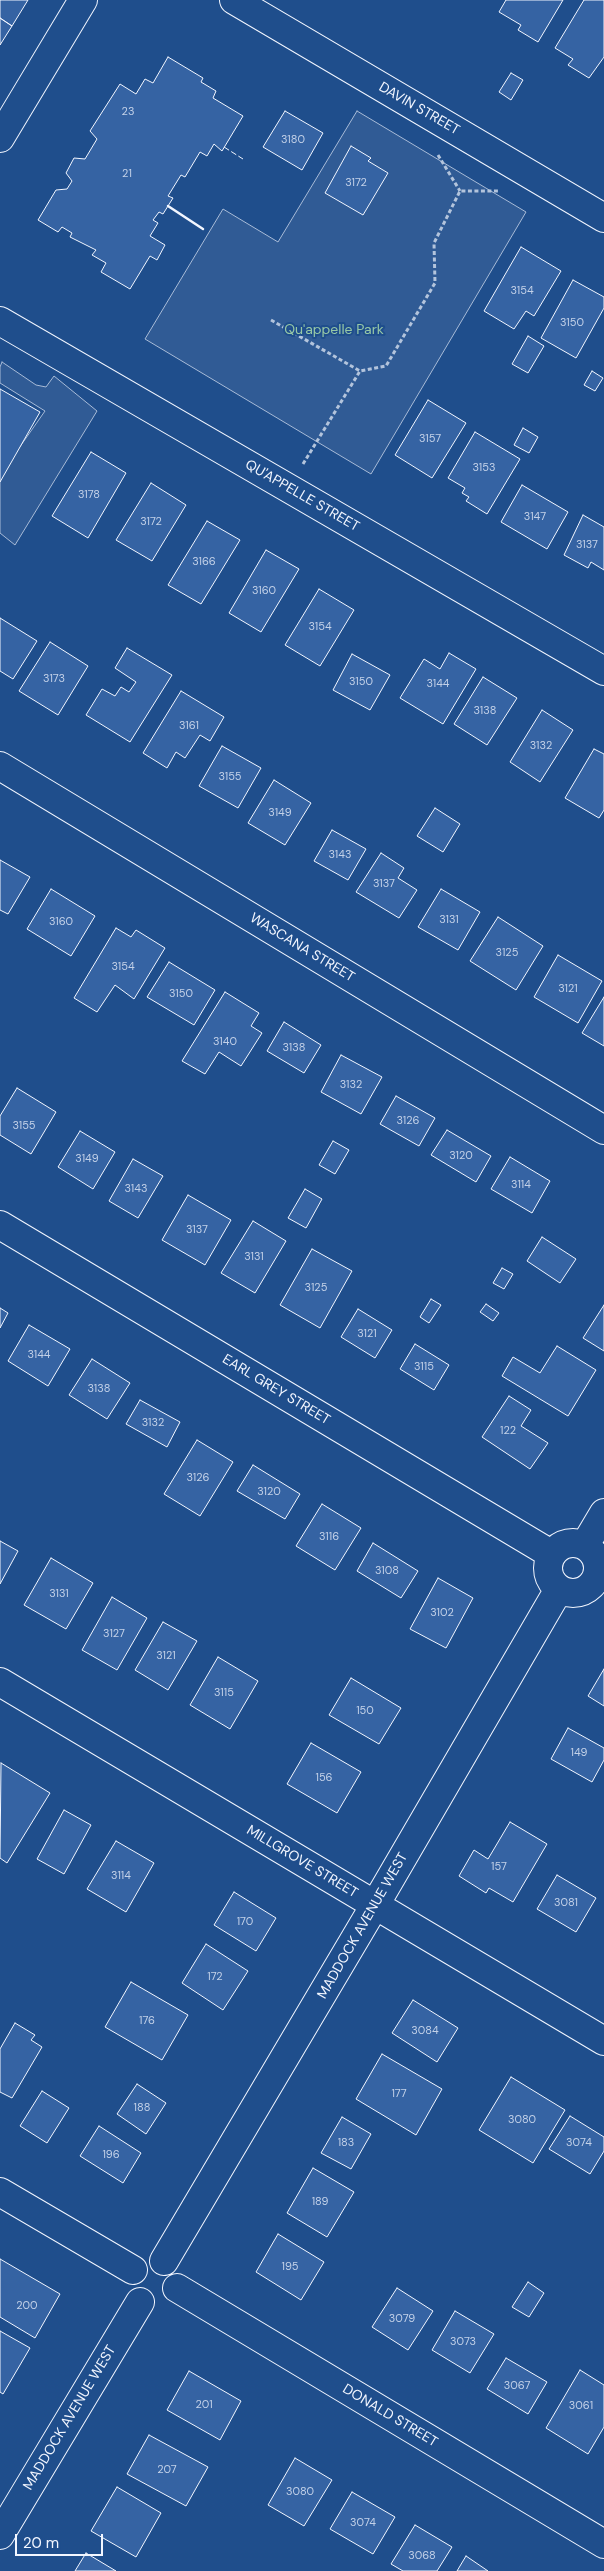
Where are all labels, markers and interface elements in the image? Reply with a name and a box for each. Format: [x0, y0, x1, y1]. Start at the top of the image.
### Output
street label: DAVIN STREET [376, 79, 462, 139]
house number: 23 [122, 105, 134, 119]
house number: 3180 [281, 133, 305, 147]
house number: 21 [122, 167, 132, 181]
house number: 3172 [345, 176, 367, 190]
house number: 3154 [510, 284, 534, 298]
house number: 3150 [560, 316, 584, 330]
park label: Qu'appelle Park [284, 322, 384, 338]
house number: 3157 [419, 432, 441, 446]
street label: QU'APPELLE STREET [242, 456, 362, 536]
house number: 3153 [473, 461, 495, 475]
house number: 3178 [78, 488, 100, 502]
house number: 3147 [524, 510, 546, 524]
house number: 3172 [140, 515, 162, 529]
house number: 3137 [576, 538, 598, 552]
house number: 3166 [192, 555, 216, 569]
house number: 3160 [252, 584, 276, 598]
house number: 3154 [308, 620, 332, 634]
house number: 3173 [43, 672, 65, 686]
house number: 3150 [349, 675, 373, 689]
house number: 3144 [426, 677, 450, 691]
house number: 3138 [474, 704, 496, 718]
house number: 3161 [179, 719, 199, 733]
house number: 3132 [530, 739, 552, 753]
house number: 3155 [218, 770, 242, 784]
house number: 3149 [268, 806, 292, 820]
house number: 3143 [329, 848, 351, 862]
house number: 3137 [373, 877, 395, 891]
street label: WASCANA STREET [246, 910, 358, 986]
house number: 3131 [439, 913, 459, 927]
house number: 3160 [49, 915, 73, 929]
house number: 3125 [496, 946, 518, 960]
house number: 3154 [111, 960, 135, 974]
house number: 3121 [558, 982, 578, 996]
house number: 3150 [169, 987, 193, 1001]
house number: 3140 [213, 1035, 237, 1049]
house number: 3138 [283, 1041, 305, 1055]
house number: 3132 [340, 1078, 362, 1092]
house number: 3126 [397, 1114, 419, 1128]
house number: 3155 [12, 1119, 36, 1133]
house number: 3120 [449, 1149, 473, 1163]
house number: 3149 [75, 1152, 99, 1166]
house number: 3114 [511, 1178, 531, 1192]
house number: 3143 [125, 1182, 147, 1196]
house number: 3137 [186, 1223, 208, 1237]
house number: 3131 [244, 1250, 264, 1264]
house number: 3125 [305, 1281, 327, 1295]
house number: 3121 [357, 1327, 377, 1341]
house number: 3144 [27, 1348, 51, 1362]
street label: EARL GREY STREET [219, 1351, 333, 1429]
house number: 3115 [414, 1360, 434, 1374]
house number: 3138 [88, 1382, 110, 1396]
house number: 3132 [142, 1416, 164, 1430]
house number: 122 [500, 1424, 516, 1438]
house number: 3126 [187, 1471, 209, 1485]
house number: 3120 [257, 1485, 281, 1499]
house number: 3116 [319, 1530, 339, 1544]
house number: 3108 [375, 1564, 399, 1578]
house number: 3131 [49, 1587, 69, 1601]
house number: 3102 [430, 1606, 454, 1620]
house number: 3127 [103, 1627, 125, 1641]
house number: 3121 [156, 1649, 176, 1663]
house number: 3115 [214, 1686, 234, 1700]
house number: 150 [356, 1704, 374, 1718]
house number: 149 [570, 1746, 588, 1760]
house number: 156 [315, 1771, 333, 1785]
street label: MILLGROVE STREET [243, 1822, 361, 1902]
street label: MADDOCK AVENUE WEST [314, 1850, 412, 2002]
house number: 157 [491, 1860, 507, 1874]
house number: 3114 [111, 1869, 131, 1883]
house number: 3081 [554, 1896, 578, 1910]
house number: 170 [237, 1915, 253, 1929]
house number: 172 [207, 1970, 223, 1984]
house number: 176 [139, 2014, 155, 2028]
house number: 3084 [411, 2024, 439, 2038]
house number: 177 [391, 2087, 407, 2101]
house number: 188 [134, 2101, 150, 2115]
house number: 3080 [508, 2113, 536, 2127]
house number: 183 [338, 2136, 354, 2150]
house number: 3074 [566, 2136, 592, 2150]
house number: 196 [102, 2148, 120, 2162]
house number: 189 [312, 2195, 328, 2209]
house number: 195 [281, 2260, 299, 2274]
house number: 200 [16, 2299, 38, 2313]
house number: 3079 [389, 2312, 415, 2326]
house number: 3073 [450, 2335, 476, 2349]
street label: MADDOCK AVENUE WEST [20, 2343, 120, 2493]
house number: 3067 [504, 2379, 530, 2393]
street label: DONALD STREET [339, 2381, 441, 2451]
house number: 201 [195, 2398, 213, 2412]
house number: 3061 [569, 2399, 593, 2413]
house number: 207 [157, 2463, 177, 2477]
house number: 3080 [286, 2485, 314, 2499]
house number: 3074 [350, 2516, 376, 2530]
scale bar [18, 2524, 105, 2556]
text: 20 m [23, 2533, 59, 2553]
house number: 3068 [408, 2549, 436, 2563]

